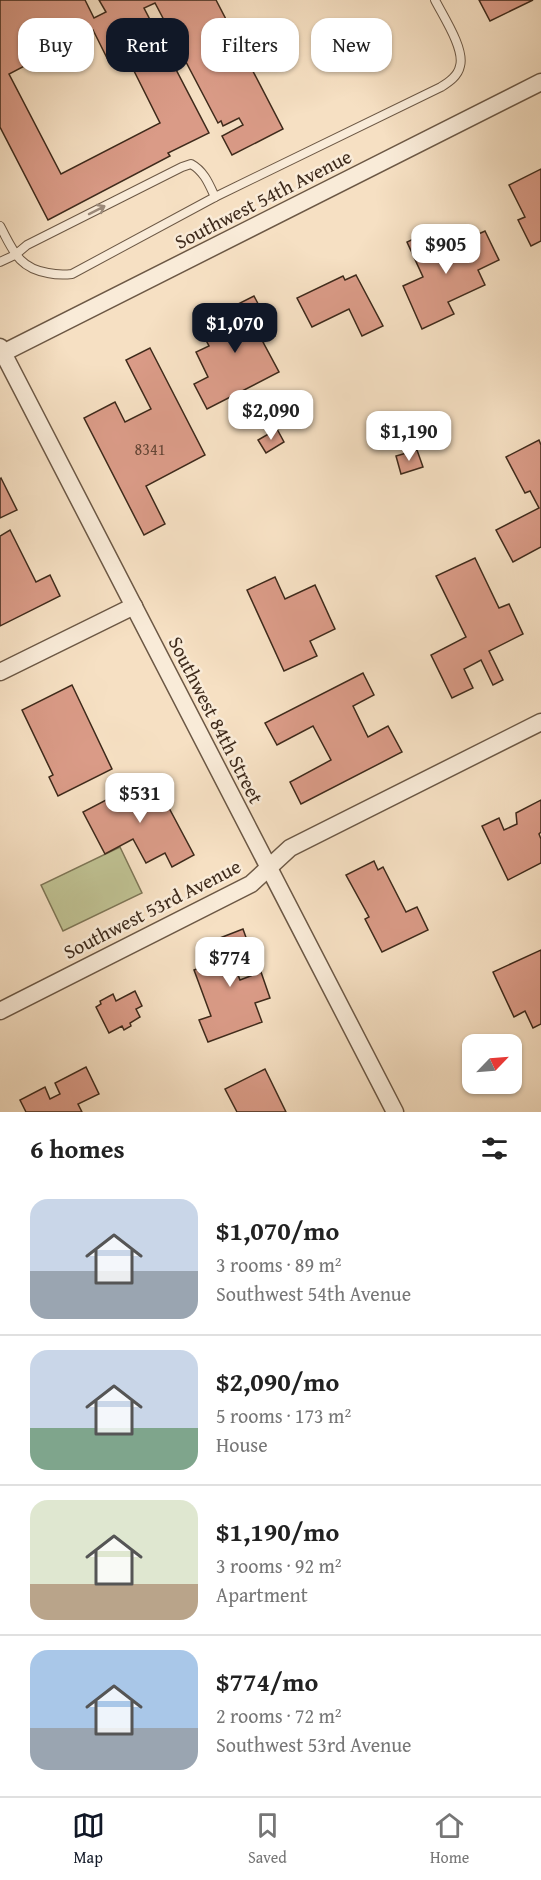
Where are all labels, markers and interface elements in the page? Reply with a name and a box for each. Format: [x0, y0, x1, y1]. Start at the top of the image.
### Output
chip: Buy [18, 18, 94, 72]
chip: Rent [106, 18, 189, 72]
chip: Filters [201, 18, 299, 72]
chip: New [311, 18, 392, 72]
street label: Southwest 54th Avenue [169, 141, 356, 256]
one-way arrow [87, 204, 105, 215]
pin: $905 [410, 224, 482, 275]
text: $905 [425, 229, 467, 258]
pin: $1,070 [186, 303, 284, 354]
text: $1,070 [206, 308, 264, 337]
pin: $2,090 [222, 390, 320, 441]
text: $2,090 [242, 395, 300, 424]
pin: $1,190 [360, 411, 458, 462]
text: $1,190 [380, 416, 438, 445]
house number: 8341 [135, 437, 165, 461]
street label: Southwest 84th Street [162, 631, 271, 808]
pin: $531 [104, 773, 176, 824]
text: $531 [119, 778, 161, 807]
street label: Southwest 53rd Avenue [58, 851, 245, 966]
pin: $774 [194, 937, 266, 988]
text: $774 [209, 942, 251, 971]
north arrow [462, 1034, 522, 1094]
map controls [462, 1034, 522, 1094]
text: 6 homes [30, 1129, 125, 1168]
icon: filters [478, 1132, 511, 1165]
text: $1,070/mo [216, 1211, 339, 1250]
icon: home [78, 1223, 150, 1295]
text: 3 rooms · 89 m² [216, 1250, 342, 1279]
text: Southwest 54th Avenue [216, 1279, 411, 1308]
text: $2,090/mo [216, 1362, 339, 1401]
icon: home [78, 1374, 150, 1446]
text: 5 rooms · 173 m² [216, 1401, 351, 1430]
text: House [216, 1430, 268, 1459]
text: $1,190/mo [216, 1512, 339, 1551]
icon: home [78, 1524, 150, 1596]
text: 3 rooms · 92 m² [216, 1551, 342, 1580]
text: Apartment [216, 1580, 308, 1609]
text: $774/mo [216, 1662, 318, 1701]
icon: home [78, 1674, 150, 1746]
text: 2 rooms · 72 m² [216, 1701, 342, 1730]
text: Southwest 53rd Avenue [216, 1730, 412, 1759]
tab: Map [72, 1809, 105, 1869]
tab: Saved [248, 1809, 287, 1869]
tab: Home [430, 1809, 469, 1869]

